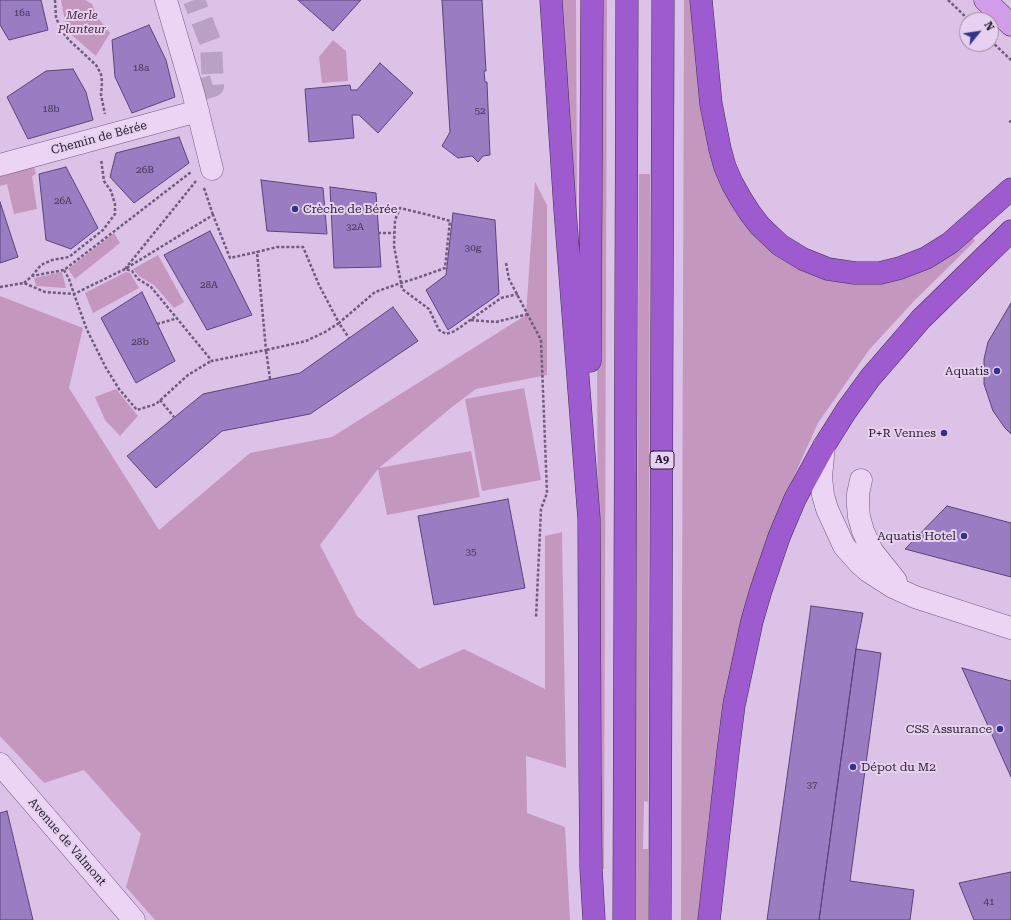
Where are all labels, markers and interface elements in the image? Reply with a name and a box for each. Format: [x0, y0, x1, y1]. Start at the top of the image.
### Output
house number: 16a [14, 7, 30, 19]
park label: Merle Planteur [58, 8, 106, 36]
north arrow [959, 12, 999, 52]
text: N [981, 19, 997, 33]
house number: 18a [133, 62, 149, 74]
house number: 18b [42, 103, 60, 115]
house number: 52 [474, 105, 486, 117]
street label: Chemin de Bérée [50, 118, 148, 158]
house number: 26B [136, 164, 154, 176]
house number: 26A [54, 195, 72, 207]
place label: Crèche de Bérée [303, 202, 397, 216]
marker: Crèche de Bérée [290, 204, 300, 214]
house number: 32A [346, 221, 364, 233]
house number: 30g [465, 242, 481, 254]
house number: 28A [200, 279, 218, 291]
house number: 28b [131, 336, 149, 348]
place label: Aquatis [945, 364, 989, 378]
marker: Aquatis [992, 366, 1002, 376]
place label: P+R Vennes [868, 426, 936, 440]
marker: P+R Vennes [939, 428, 949, 438]
road number: A9 [650, 451, 674, 469]
place label: Aquatis Hotel [877, 529, 956, 543]
marker: Aquatis Hotel [959, 531, 969, 541]
house number: 35 [465, 546, 477, 558]
place label: CSS Assurance [906, 722, 992, 736]
marker: CSS Assurance [995, 724, 1005, 734]
place label: Dépot du M2 [861, 760, 936, 774]
marker: Dépot du M2 [848, 762, 858, 772]
house number: 37 [806, 779, 818, 791]
street label: Avenue de Valmont [25, 795, 109, 889]
house number: 41 [983, 896, 995, 908]

